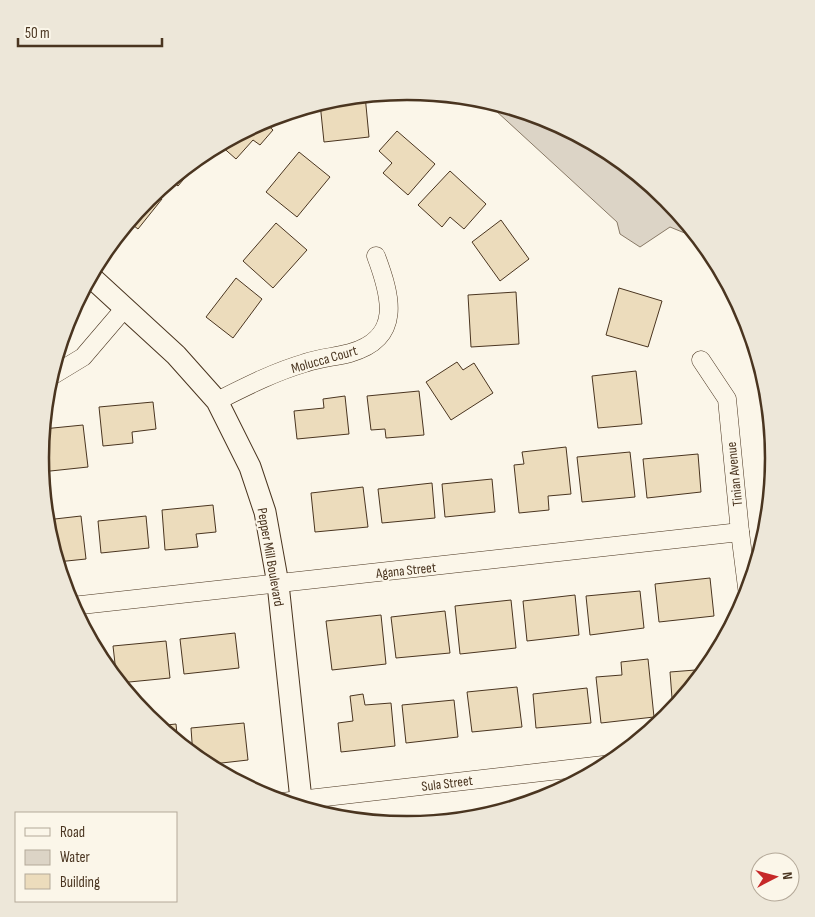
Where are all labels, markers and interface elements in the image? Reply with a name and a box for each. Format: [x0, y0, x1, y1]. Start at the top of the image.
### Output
scale bar [18, 15, 161, 47]
text: 50 m [25, 24, 50, 43]
street label: Molucca Court [289, 342, 359, 377]
street label: Tinian Avenue [723, 441, 746, 507]
street label: Pepper Mill Boulevard [253, 507, 288, 608]
street label: Agana Street [374, 559, 437, 582]
street label: Sula Street [420, 772, 474, 795]
legend [15, 812, 178, 902]
text: Road [60, 823, 85, 842]
text: Water [60, 848, 91, 867]
north arrow [750, 852, 800, 902]
text: N [779, 871, 796, 880]
text: Building [60, 873, 100, 892]

